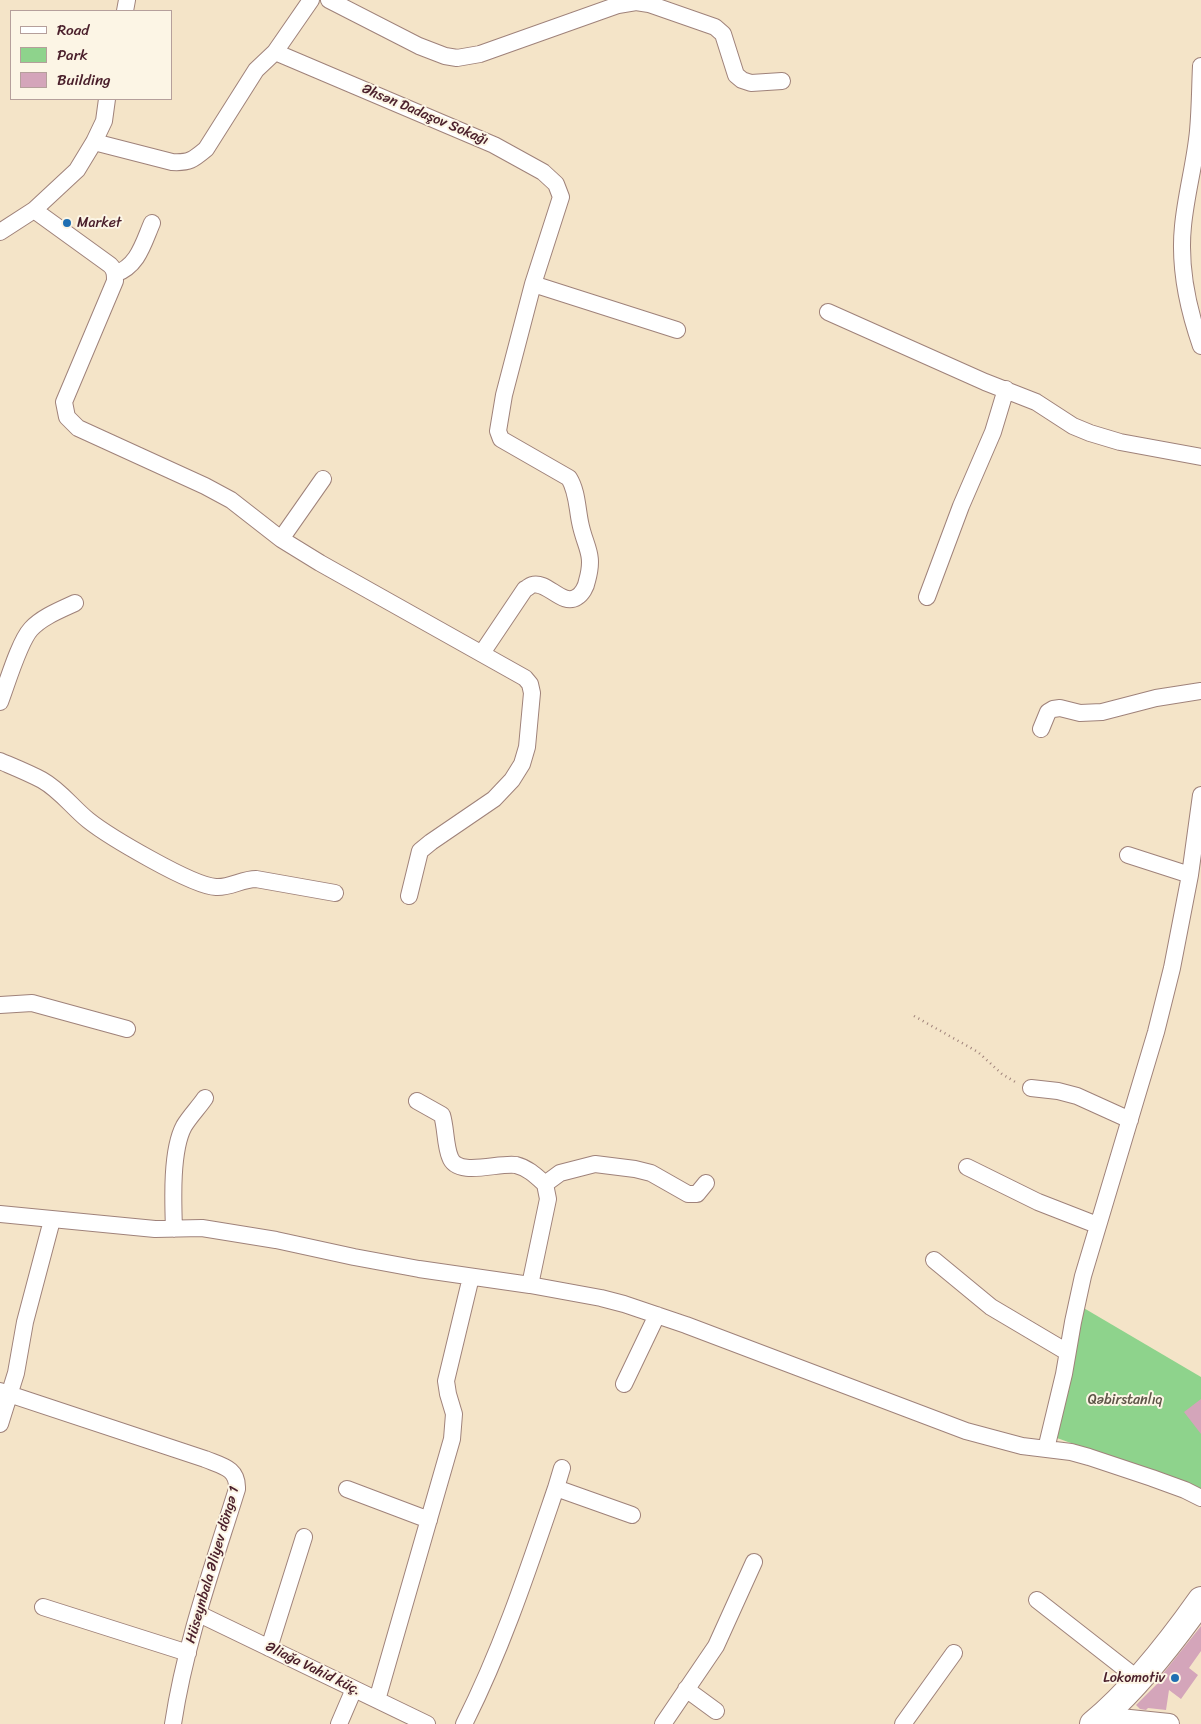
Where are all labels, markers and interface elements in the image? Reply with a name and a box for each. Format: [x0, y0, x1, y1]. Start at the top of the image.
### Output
legend [10, 10, 172, 100]
text: Road [57, 17, 89, 43]
text: Park [57, 42, 88, 68]
text: Building [57, 67, 111, 93]
street label: Əhsən Dadaşov Sokağı [359, 81, 491, 149]
place label: Market [77, 215, 121, 231]
marker: Market [61, 217, 73, 229]
park label: Qəbirstanlıq [1088, 1392, 1162, 1408]
street label: Hüseynbala Əliyev döngə 1 [183, 1485, 243, 1645]
street label: Əliağa Vahid küç. [262, 1639, 364, 1699]
place label: Lokomotiv [1103, 1670, 1165, 1686]
marker: Lokomotiv [1169, 1672, 1181, 1684]

